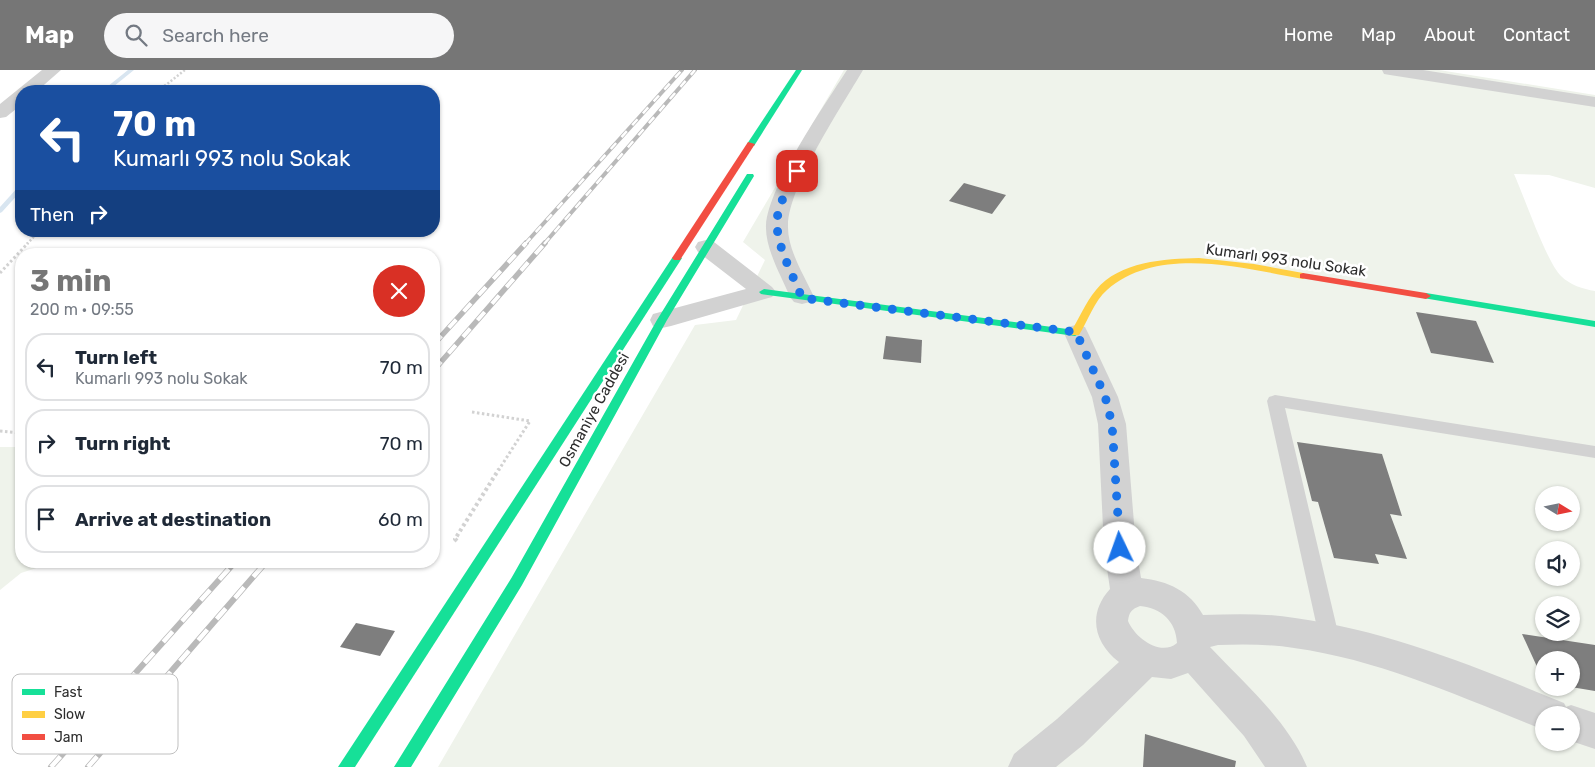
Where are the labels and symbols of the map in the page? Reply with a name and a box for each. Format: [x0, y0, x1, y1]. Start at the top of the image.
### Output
pin [776, 150, 818, 192]
street label: Kumarlı 993 nolu Sokak [1205, 240, 1368, 280]
street label: Osmaniye Caddesi [555, 350, 633, 470]
north arrow [1535, 486, 1580, 531]
position arrow [1093, 521, 1145, 573]
legend [12, 674, 178, 754]
text: Fast [54, 684, 83, 701]
text: Slow [54, 706, 85, 723]
text: Jam [54, 729, 83, 746]

